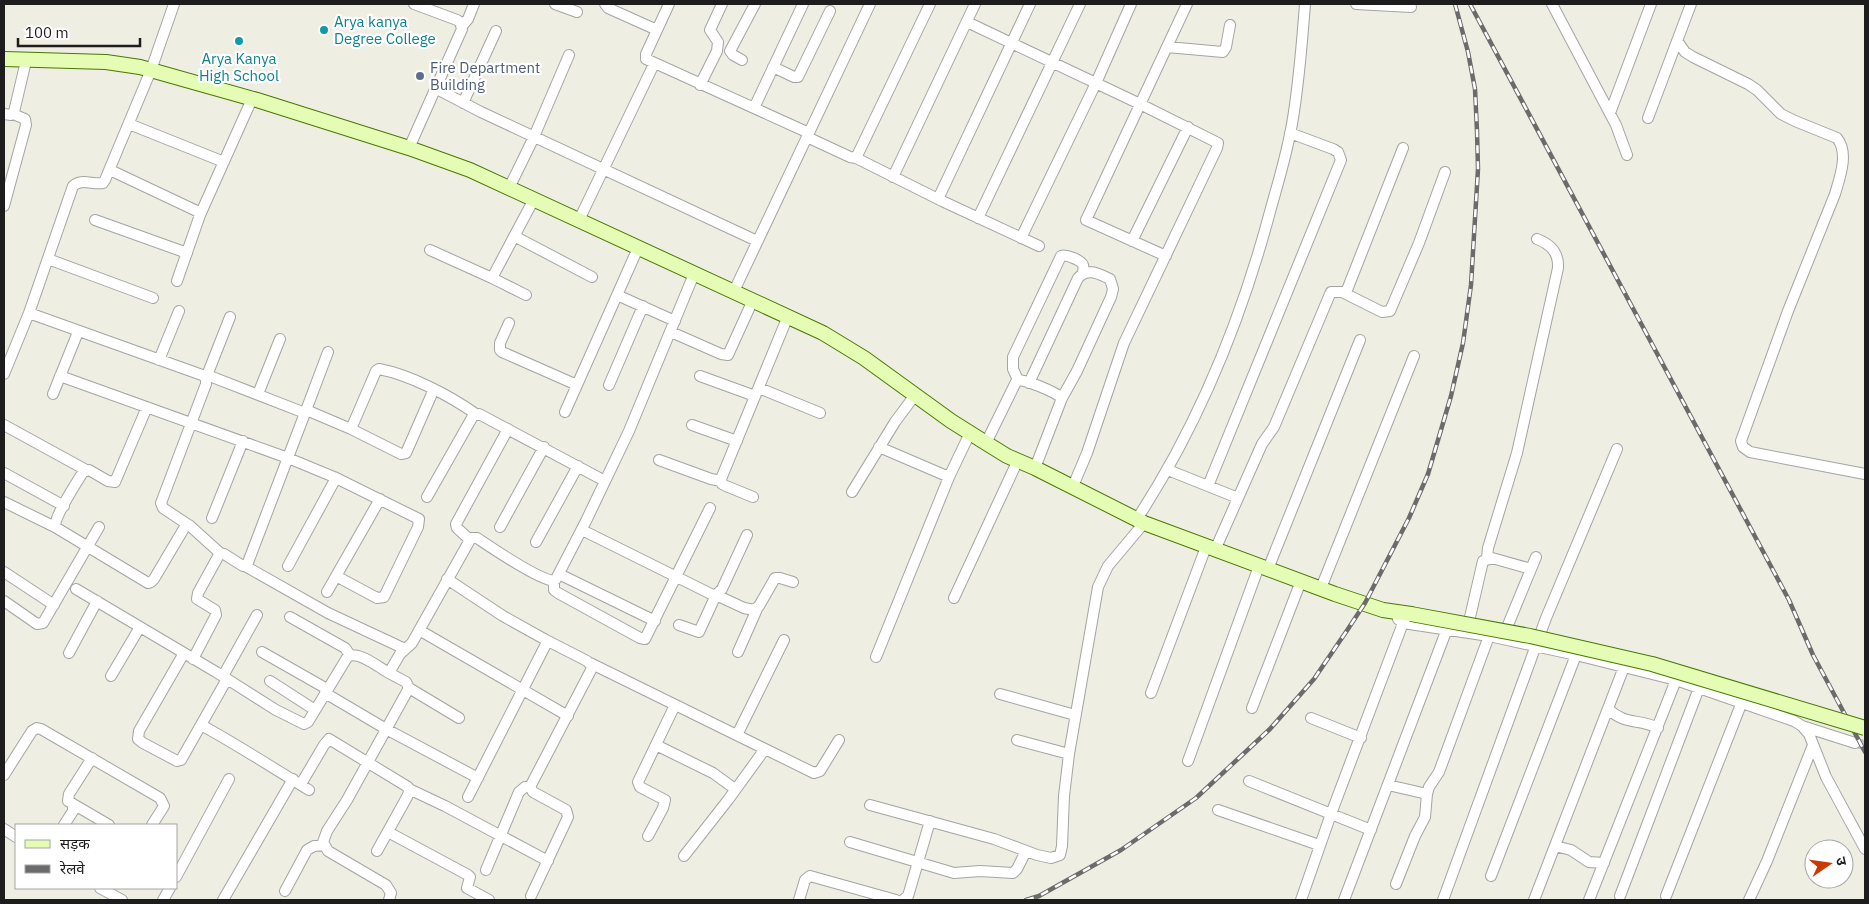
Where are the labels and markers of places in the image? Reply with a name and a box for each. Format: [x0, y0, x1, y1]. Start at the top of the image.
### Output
place label: Arya kanya Degree College [334, 12, 436, 48]
marker: Arya kanya Degree College [318, 24, 330, 36]
marker: Arya Kanya High School [233, 35, 245, 47]
place label: Arya Kanya High School [199, 49, 279, 85]
place label: Fire Department Building [430, 58, 540, 94]
marker: Fire Department Building [414, 70, 426, 82]

